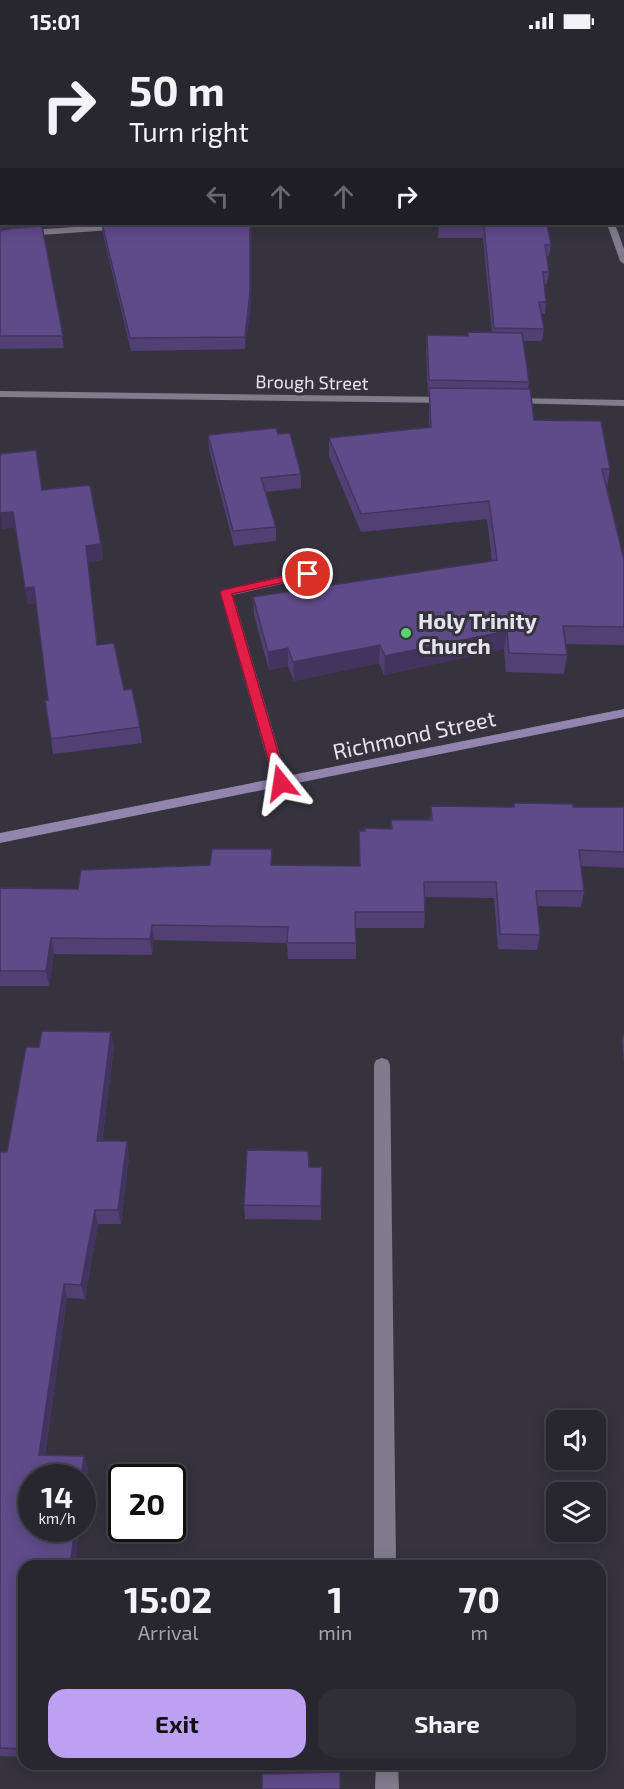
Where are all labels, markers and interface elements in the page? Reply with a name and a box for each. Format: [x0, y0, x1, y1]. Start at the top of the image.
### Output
text: 15:01 [30, 8, 81, 34]
text: 50 m [129, 64, 225, 114]
icon: right [30, 66, 108, 144]
text: Turn right [129, 115, 249, 147]
icon: left [201, 180, 234, 213]
icon: ahead [264, 180, 297, 213]
icon: ahead [327, 180, 360, 213]
icon: right [390, 180, 423, 213]
street label: Brough Street [255, 370, 369, 394]
pin [282, 548, 333, 599]
icon: arrive [291, 557, 324, 590]
place label: Holy Trinity Church [418, 607, 537, 658]
marker: Holy Trinity Church [399, 626, 413, 640]
street label: Richmond Street [330, 704, 498, 764]
position arrow [249, 751, 313, 815]
map controls [546, 1410, 606, 1542]
button: sound [546, 1410, 606, 1470]
speed limit sign: 20 [108, 1464, 186, 1542]
text: 14 [41, 1478, 73, 1514]
button: layers [546, 1482, 606, 1542]
text: km/h [38, 1509, 76, 1527]
text: 15:02 [124, 1577, 212, 1620]
text: 1 [327, 1577, 343, 1620]
text: 70 [458, 1577, 500, 1620]
text: Arrival [138, 1620, 199, 1644]
text: min [318, 1620, 352, 1644]
text: m [470, 1620, 488, 1644]
button: Exit [48, 1689, 306, 1758]
button: Share [318, 1689, 576, 1758]

